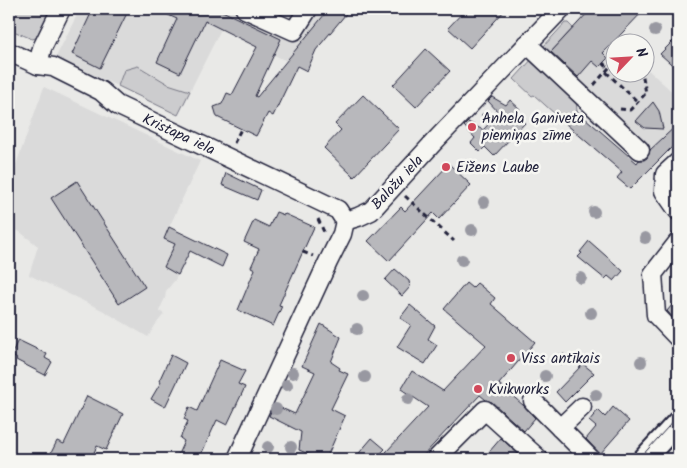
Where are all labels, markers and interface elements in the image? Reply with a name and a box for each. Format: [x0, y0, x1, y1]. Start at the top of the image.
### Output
north arrow [604, 32, 654, 82]
text: N [629, 44, 653, 62]
place label: Anhela Ganiveta piemiņas zīme [481, 107, 584, 148]
street label: Kristapa iela [138, 108, 219, 162]
marker: Anhela Ganiveta piemiņas zīme [466, 121, 478, 133]
street label: Baložu iela [366, 150, 430, 216]
place label: Eižens Laube [456, 156, 539, 180]
marker: Eižens Laube [440, 161, 452, 173]
place label: Viss antīkais [521, 347, 600, 371]
marker: Viss antīkais [505, 352, 517, 364]
place label: Kvikworks [488, 378, 550, 402]
marker: Kvikworks [472, 383, 484, 395]

